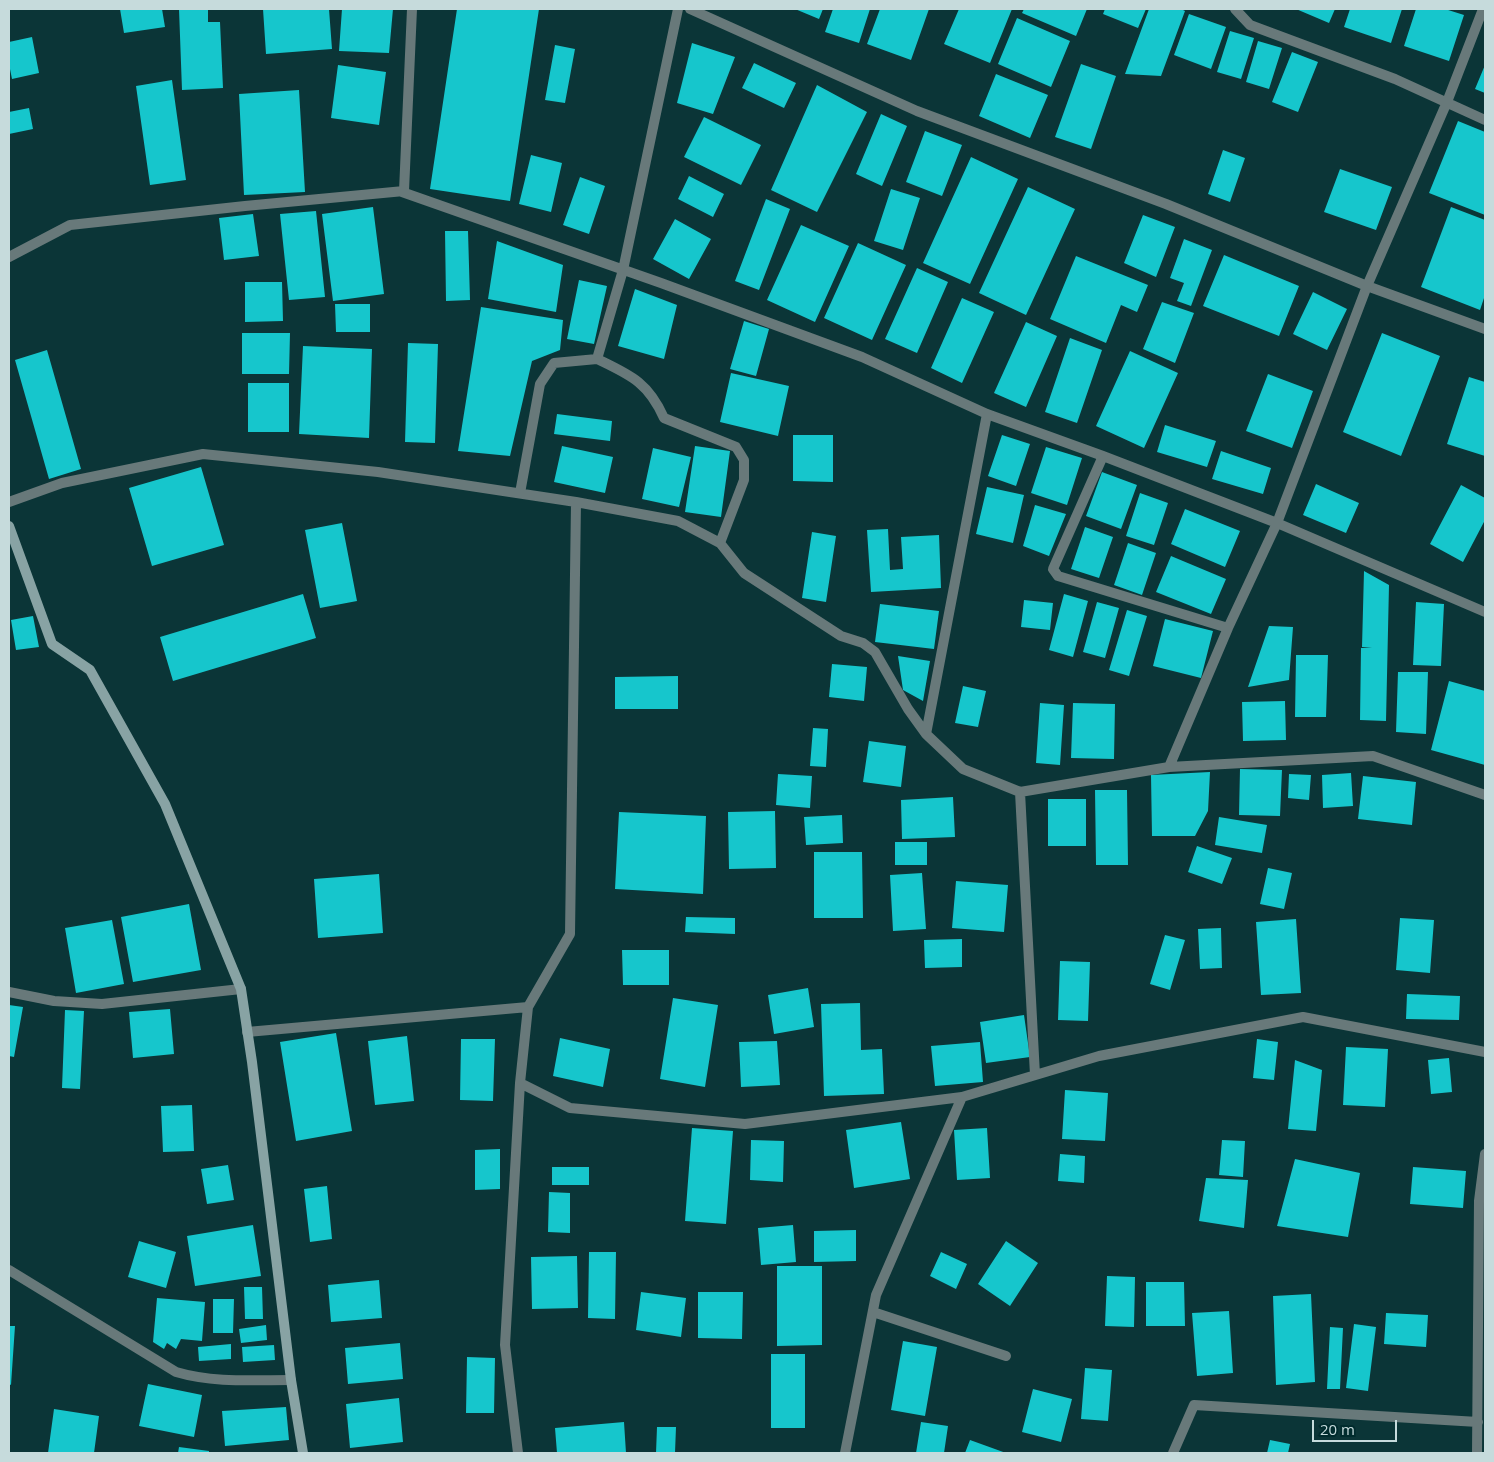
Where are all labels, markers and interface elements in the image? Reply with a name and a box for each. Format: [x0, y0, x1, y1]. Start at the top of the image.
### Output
scale bar [1314, 1410, 1399, 1442]
text: 20 m [1320, 1419, 1355, 1439]

